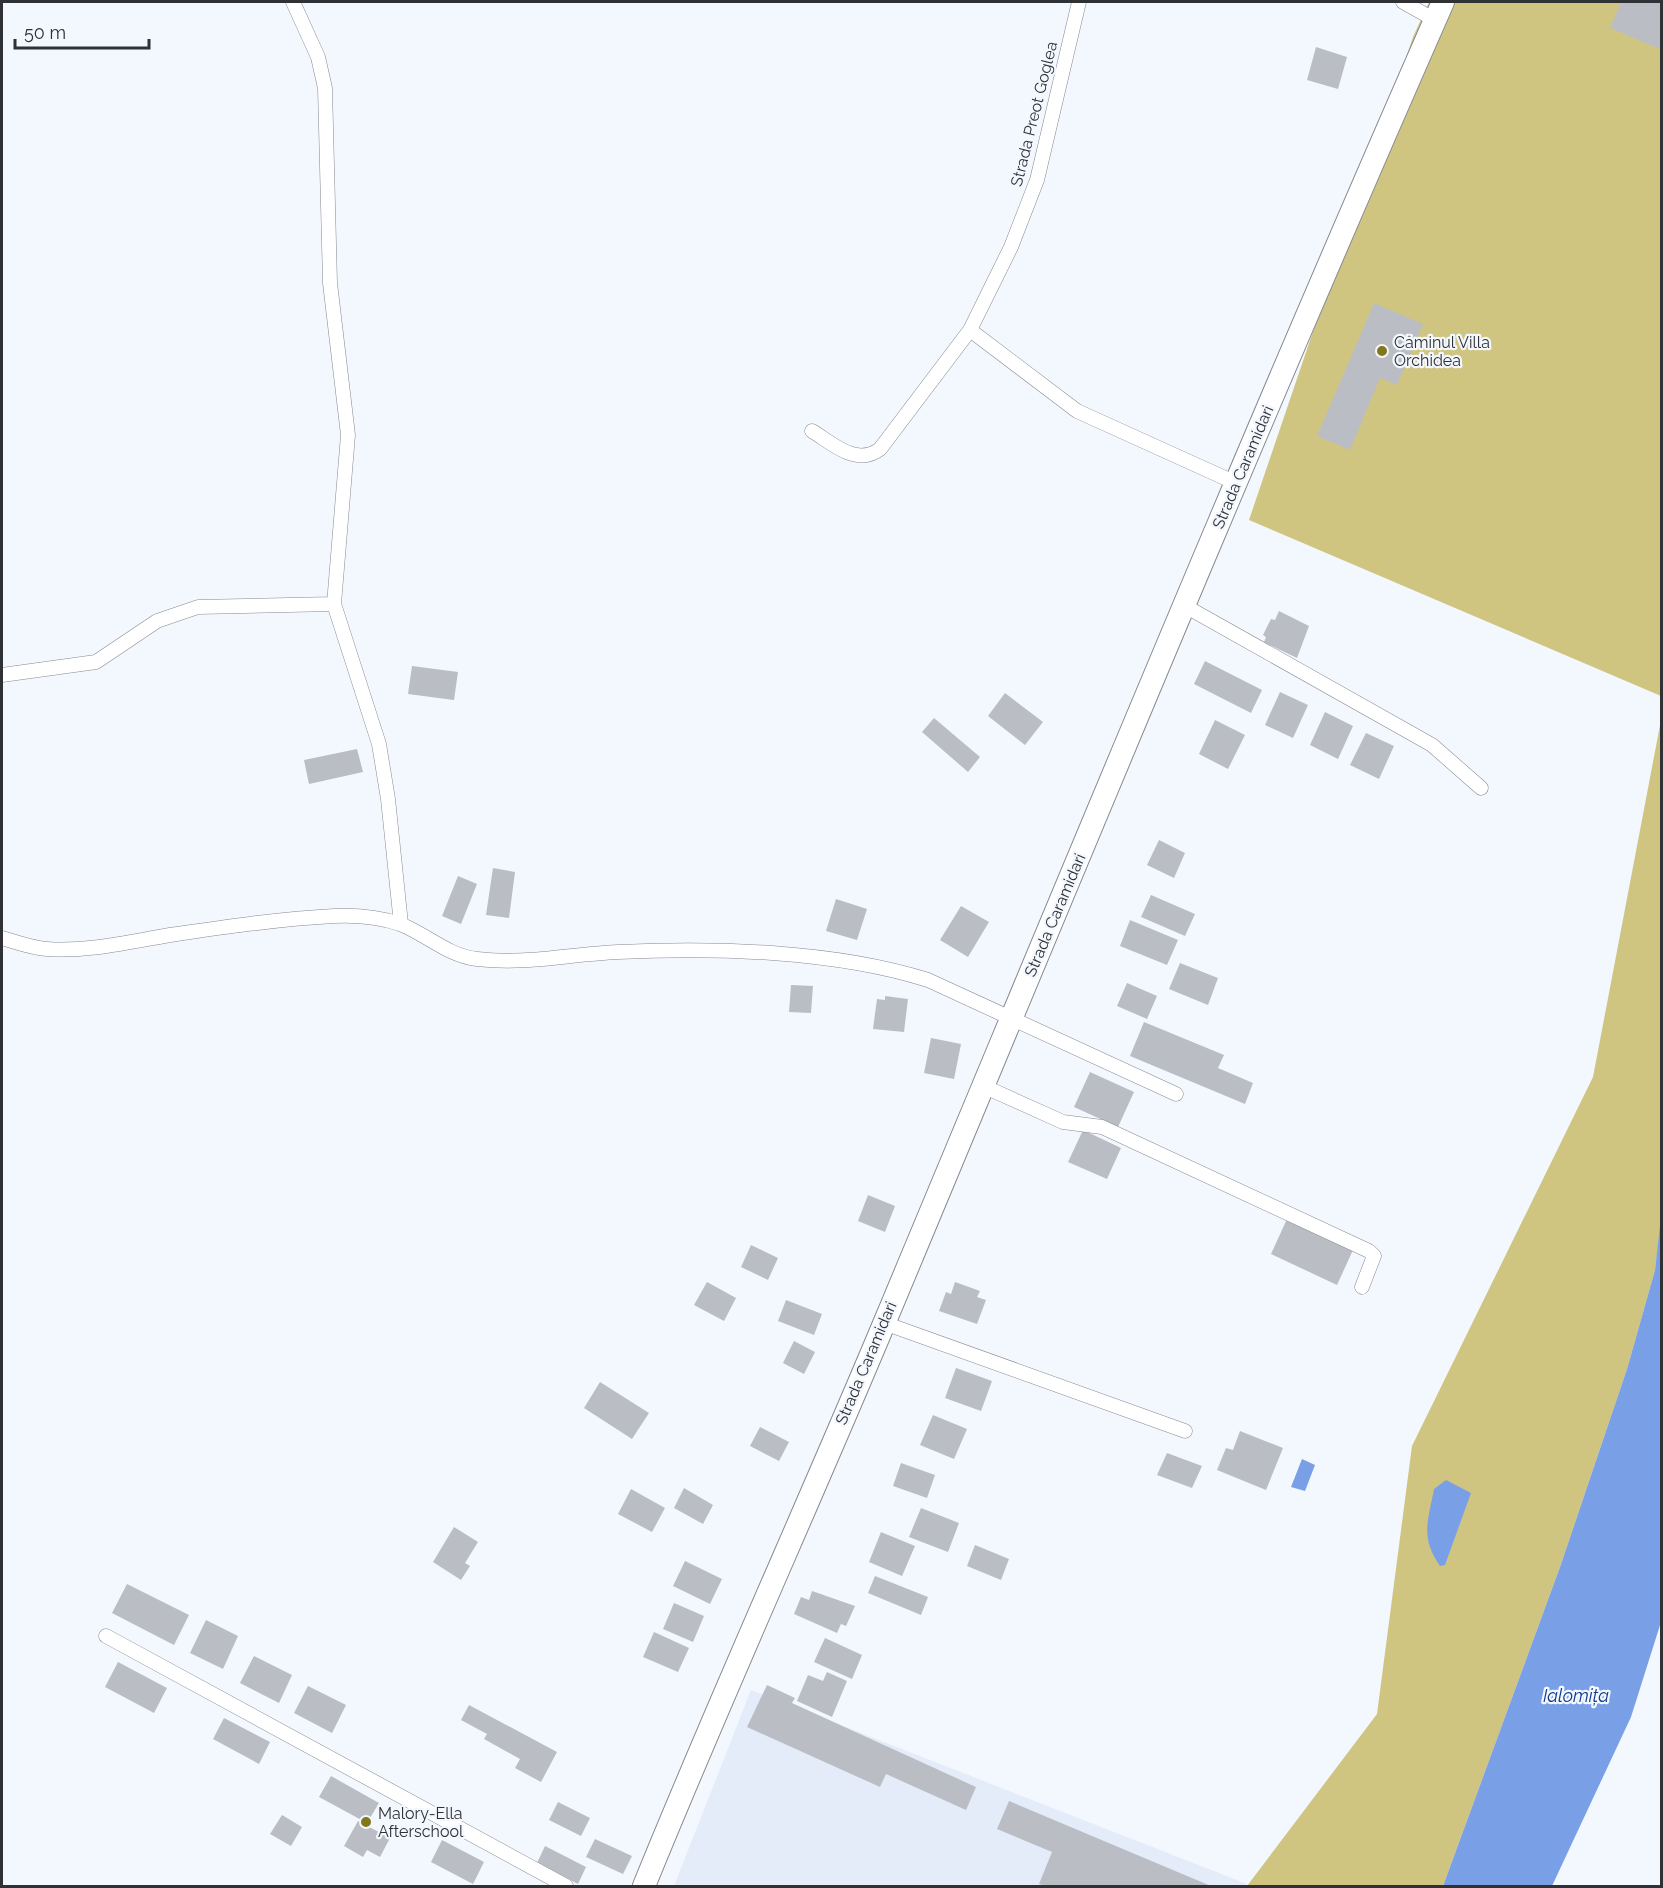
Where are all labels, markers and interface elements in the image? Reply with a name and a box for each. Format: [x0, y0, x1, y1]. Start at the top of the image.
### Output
scale bar [15, 12, 148, 50]
text: 50 m [24, 22, 66, 43]
street label: Strada Preot Goglea [1007, 39, 1061, 189]
place label: Căminul Villa Orchidea [1394, 333, 1490, 370]
marker: Căminul Villa Orchidea [1375, 344, 1389, 358]
street label: Strada Caramidari [1208, 403, 1278, 531]
street label: Strada Caramidari [1020, 851, 1090, 979]
street label: Strada Caramidari [831, 1299, 901, 1427]
water label: Ialomița [1543, 1685, 1609, 1706]
place label: Malory-Ella Afterschool [378, 1804, 464, 1841]
marker: Malory-Ella Afterschool [359, 1815, 373, 1829]

